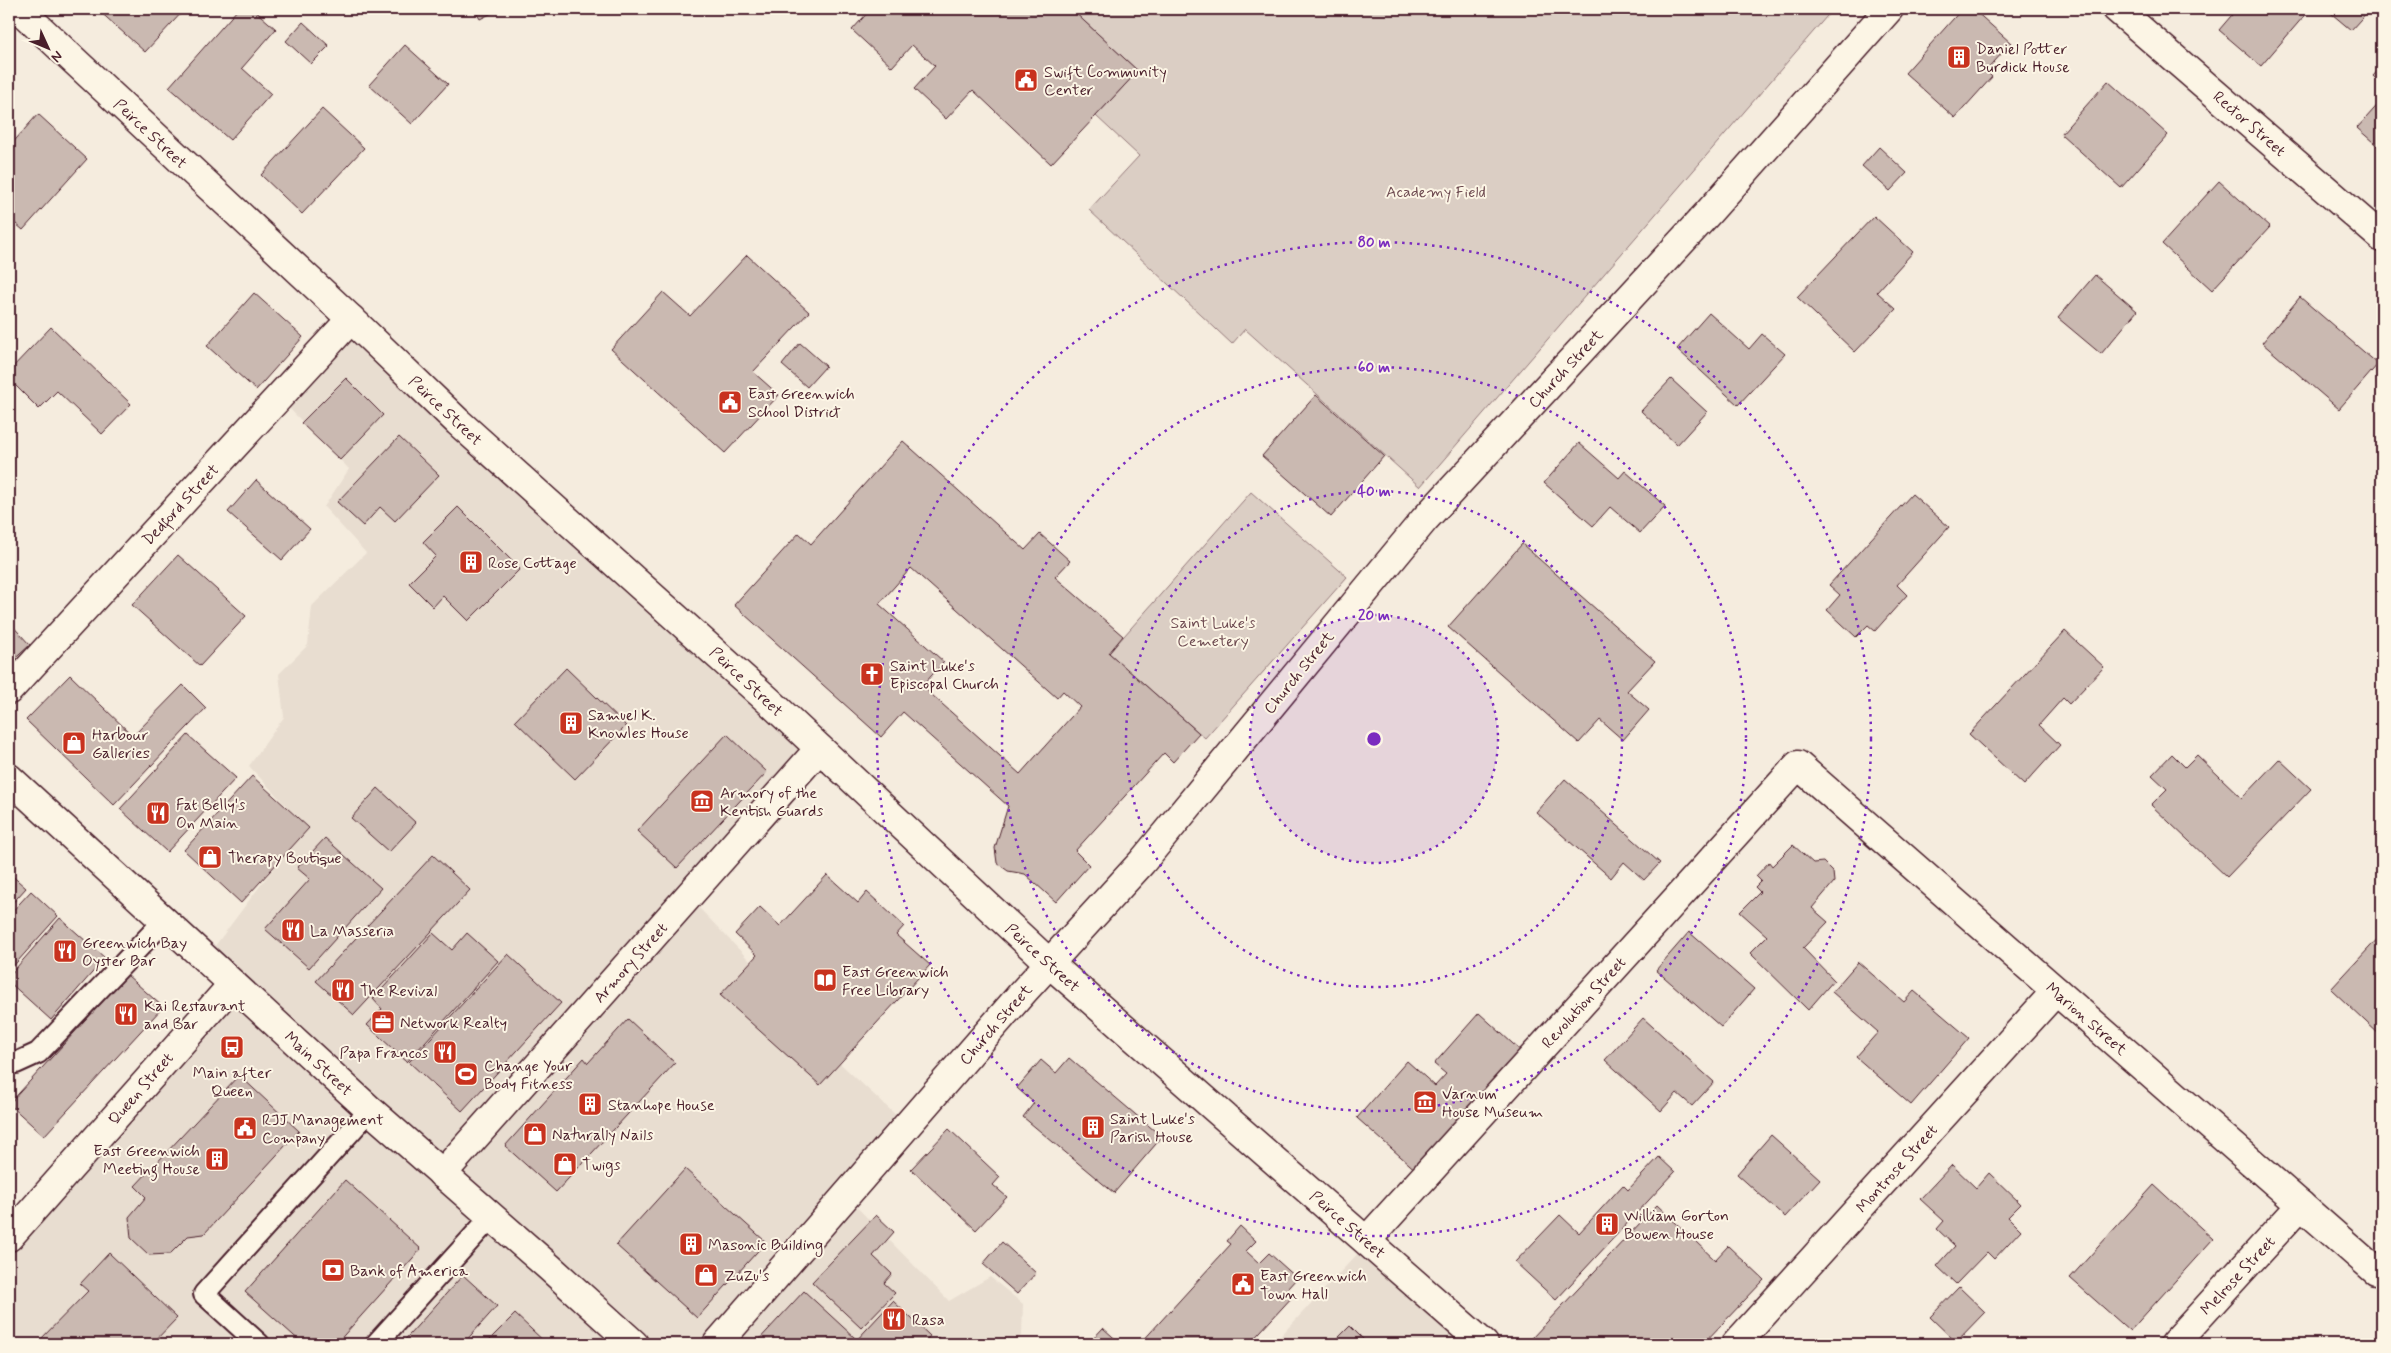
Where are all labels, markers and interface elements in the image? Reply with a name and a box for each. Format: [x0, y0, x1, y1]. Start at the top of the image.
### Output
north arrow [22, 22, 72, 72]
place label: Daniel Potter Burdick House [1976, 39, 2070, 78]
building icon: Daniel Potter Burdick House [1946, 44, 1972, 70]
text: N [47, 47, 66, 66]
place label: Swift Community Center [1044, 62, 1167, 101]
public building icon: Swift Community Center [1013, 67, 1039, 93]
street label: Rector Street [2208, 87, 2290, 162]
street label: Peirce Street [109, 95, 192, 174]
park label: Academy Field [1386, 182, 1486, 203]
text: 80 m [1357, 233, 1391, 253]
street label: Church Street [1524, 325, 1609, 413]
text: 60 m [1358, 358, 1390, 378]
street label: Peirce Street [404, 372, 487, 451]
place label: East Greenwich School District [748, 384, 855, 423]
public building icon: East Greenwich School District [717, 389, 743, 415]
street label: Dedford Street [138, 460, 226, 551]
text: 40 m [1357, 482, 1391, 502]
building icon: Rose Cottage [458, 549, 484, 575]
place label: Rose Cottage [488, 553, 577, 574]
text: 20 m [1358, 606, 1390, 626]
park label: Saint Luke's Cemetery [1171, 613, 1255, 652]
street label: Church Street [1259, 627, 1339, 719]
street label: Peirce Street [705, 643, 788, 722]
place label: Saint Luke's Episcopal Church [890, 656, 999, 695]
church icon: Saint Luke's Episcopal Church [859, 661, 885, 687]
place label: Samuel K. Knowles House [588, 705, 689, 744]
building icon: Samuel K. Knowles House [558, 710, 584, 736]
place label: Harbour Galleries [92, 725, 150, 764]
shop icon: Harbour Galleries [61, 730, 87, 756]
centre of rings [1365, 730, 1383, 748]
place label: Armory of the Kentish Guards [720, 783, 823, 822]
museum icon: Armory of the Kentish Guards [689, 788, 715, 814]
place label: Fat Belly's On Main [176, 795, 245, 834]
restaurant icon: Fat Belly's On Main [145, 800, 171, 826]
shop icon: Therapy Boutique [197, 844, 223, 870]
place label: Therapy Boutique [228, 848, 341, 869]
restaurant icon: La Masseria [280, 917, 306, 943]
street label: Armory Street [589, 918, 673, 1008]
street label: Peirce Street [1000, 919, 1084, 998]
place label: La Masseria [310, 921, 394, 942]
place label: Greenwich Bay Oyster Bar [82, 933, 187, 972]
restaurant icon: Greenwich Bay Oyster Bar [52, 938, 78, 964]
street label: Revolution Street [1537, 953, 1631, 1053]
place label: East Greenwich Free Library [842, 962, 949, 1001]
library icon: East Greenwich Free Library [812, 967, 838, 993]
restaurant icon: The Revival [330, 977, 356, 1003]
street label: Marion Street [2041, 978, 2132, 1061]
street label: Church Street [955, 980, 1037, 1070]
place label: The Revival [360, 981, 437, 1002]
place label: Kai Restaurant and Bar [144, 996, 246, 1035]
restaurant icon: Kai Restaurant and Bar [113, 1001, 139, 1027]
office icon: Network Realty [370, 1009, 396, 1035]
place label: Network Realty [400, 1013, 507, 1034]
street label: Main Street [279, 1027, 357, 1101]
bus stop icon: Main after Queen [219, 1034, 245, 1060]
restaurant icon: Papa Francos [432, 1039, 458, 1065]
place label: Papa Francos [339, 1043, 428, 1064]
street label: Queen Street [104, 1048, 178, 1130]
place label: Change Your Body Fitness [484, 1056, 573, 1095]
sports icon: Change Your Body Fitness [453, 1061, 479, 1087]
place label: Main after Queen [193, 1063, 272, 1102]
place label: Varnum House Museum [1442, 1084, 1543, 1123]
museum icon: Varnum House Museum [1412, 1089, 1438, 1115]
building icon: Stanhope House [577, 1091, 603, 1117]
place label: Stanhope House [608, 1095, 715, 1116]
place label: Saint Luke's Parish House [1110, 1109, 1195, 1148]
place label: RJJ Management Company [262, 1110, 384, 1149]
building icon: Saint Luke's Parish House [1080, 1114, 1106, 1140]
public building icon: RJJ Management Company [232, 1115, 258, 1141]
street label: Montrose Street [1852, 1120, 1943, 1218]
shop icon: Naturally Nails [522, 1121, 548, 1147]
place label: Naturally Nails [552, 1125, 653, 1146]
place label: East Greenwich Meeting House [93, 1141, 200, 1181]
building icon: East Greenwich Meeting House [204, 1146, 230, 1172]
shop icon: Twigs [552, 1151, 578, 1177]
place label: Twigs [582, 1155, 621, 1177]
street label: Peirce Street [1305, 1187, 1390, 1264]
place label: William Gorton Bowen House [1624, 1206, 1729, 1245]
building icon: William Gorton Bowen House [1594, 1211, 1620, 1237]
building icon: Masonic Building [678, 1231, 704, 1257]
street label: Melrose Street [2196, 1232, 2280, 1320]
place label: Masonic Building [708, 1235, 823, 1257]
bank icon: Bank of America [320, 1257, 346, 1283]
place label: Bank of America [350, 1261, 468, 1282]
shop icon: ZuZu's [693, 1262, 719, 1288]
place label: ZuZu's [724, 1266, 769, 1287]
place label: East Greenwich Town Hall [1260, 1266, 1367, 1305]
public building icon: East Greenwich Town Hall [1230, 1271, 1256, 1297]
restaurant icon: Rasa [881, 1306, 907, 1332]
place label: Rasa [912, 1310, 945, 1331]

